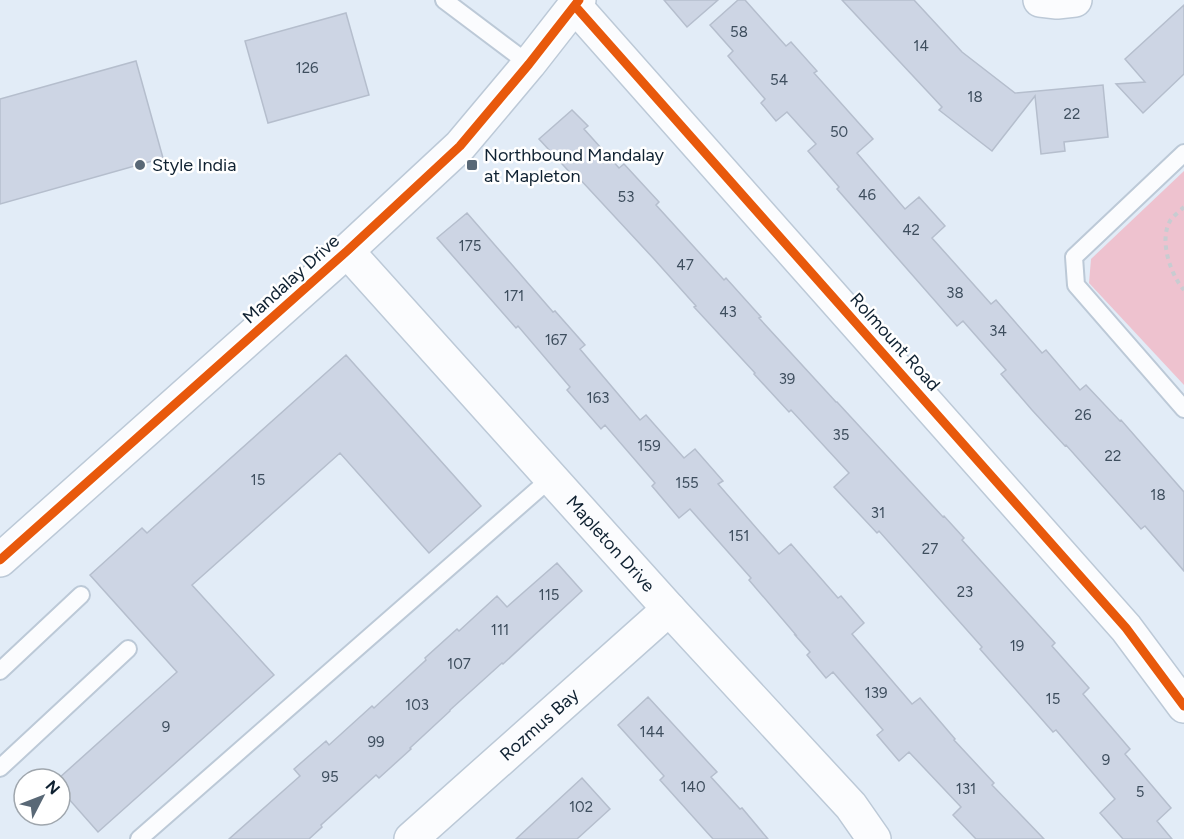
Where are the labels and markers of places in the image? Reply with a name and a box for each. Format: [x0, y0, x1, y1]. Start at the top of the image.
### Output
place label: Northbound Mandalay at Mapleton [484, 144, 665, 187]
place label: Style India [152, 154, 236, 176]
marker: Style India [133, 158, 147, 172]
marker: Northbound Mandalay at Mapleton [465, 158, 479, 172]

